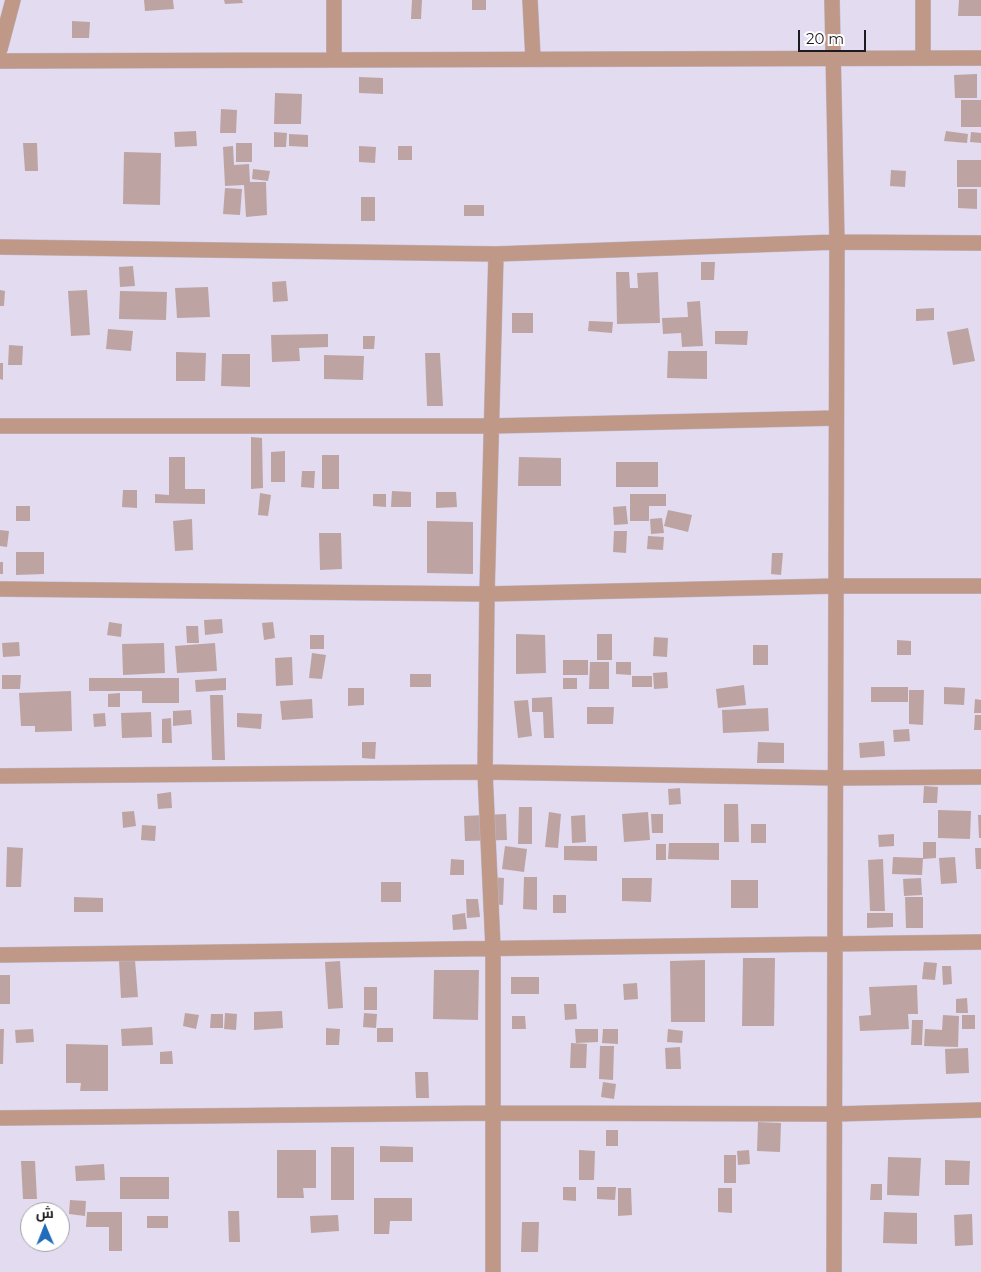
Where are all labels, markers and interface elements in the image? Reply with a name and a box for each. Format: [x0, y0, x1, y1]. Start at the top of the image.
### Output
scale bar [801, 20, 868, 52]
text: 20 m [806, 29, 844, 48]
north arrow [20, 1202, 70, 1252]
text: ش [36, 1204, 54, 1222]

